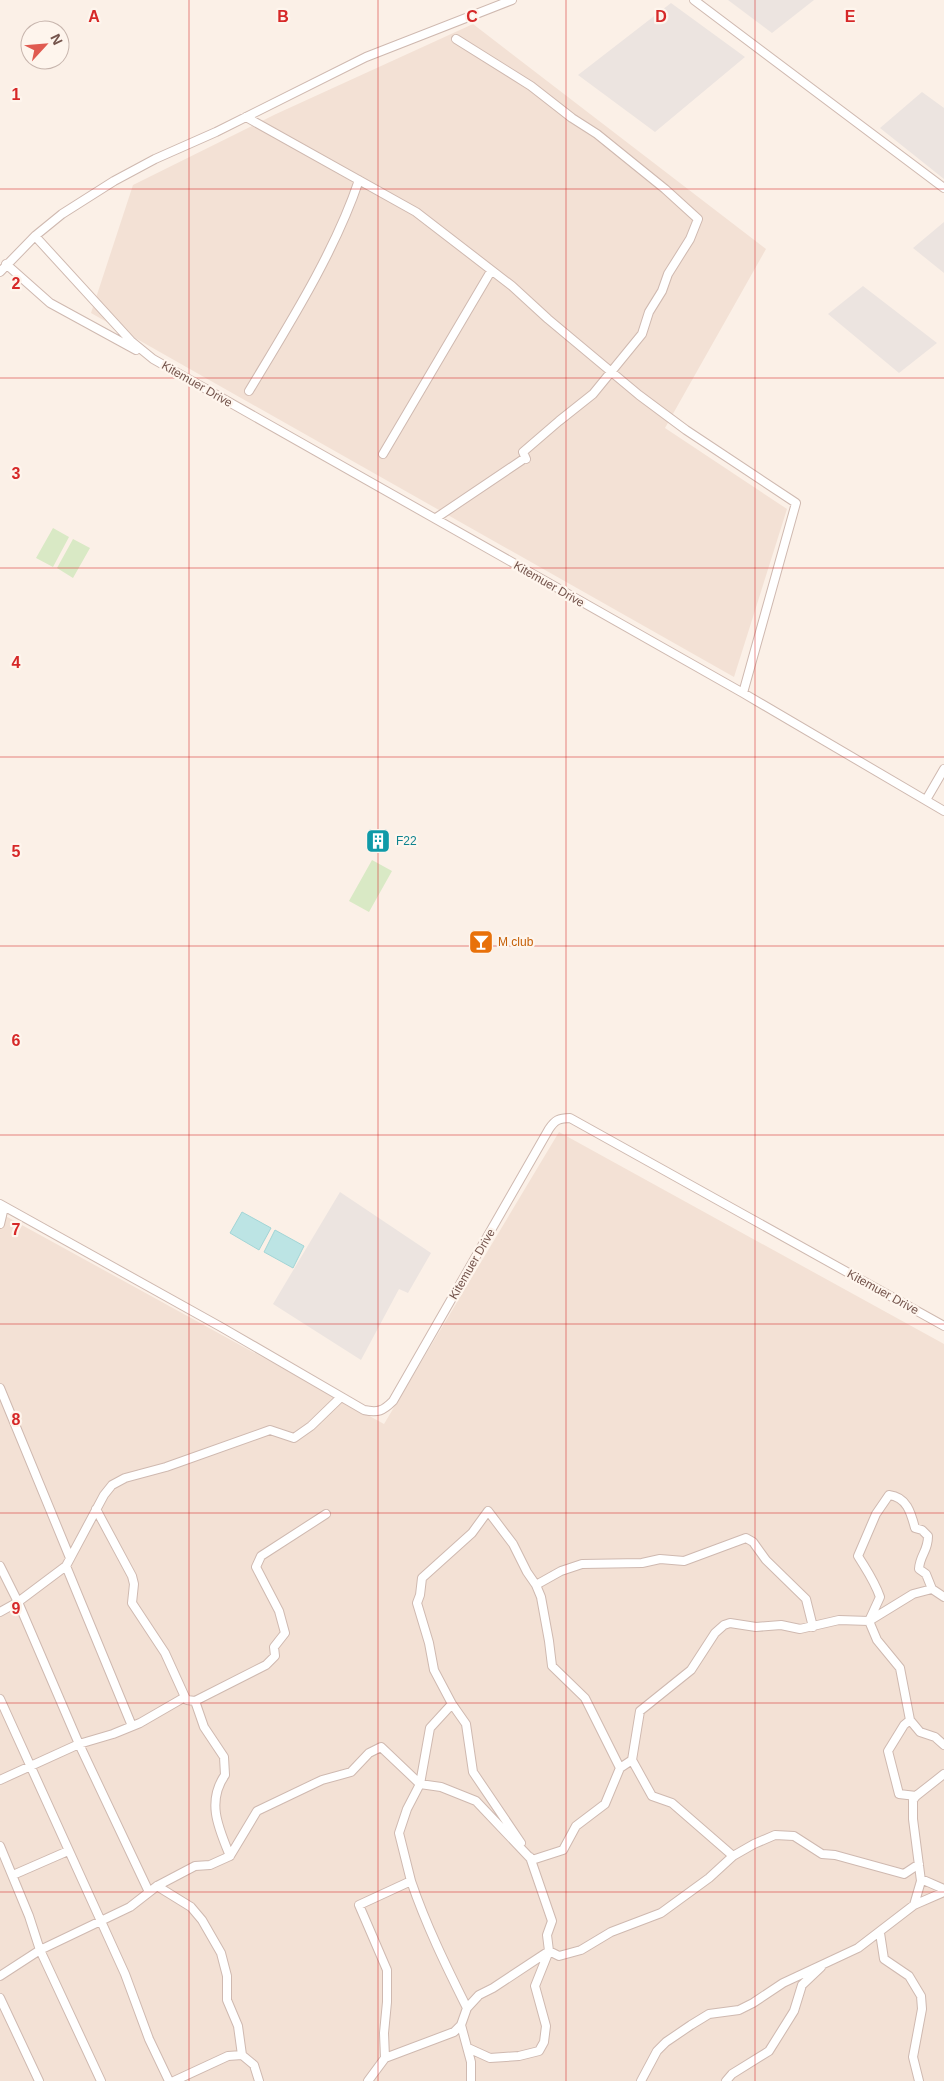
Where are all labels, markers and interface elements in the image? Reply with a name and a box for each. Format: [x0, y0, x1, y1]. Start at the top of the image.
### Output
text: A [88, 8, 100, 25]
text: B [277, 8, 289, 25]
text: C [466, 8, 478, 25]
text: D [655, 8, 667, 25]
text: E [845, 8, 856, 25]
north arrow [20, 20, 70, 70]
text: N [47, 31, 66, 47]
text: 1 [12, 86, 21, 103]
text: 2 [12, 275, 21, 292]
street label: Kitemuer Drive [159, 358, 235, 410]
text: 3 [12, 465, 21, 482]
street label: Kitemuer Drive [511, 558, 587, 610]
text: 4 [12, 654, 21, 671]
building icon: F22 [365, 828, 391, 854]
place label: F22 [396, 834, 417, 848]
text: 5 [12, 843, 21, 860]
bar icon: M club [468, 929, 494, 955]
place label: M club [498, 935, 534, 949]
text: 6 [12, 1032, 21, 1049]
text: 7 [12, 1221, 21, 1238]
street label: Kitemuer Drive [446, 1226, 498, 1302]
street label: Kitemuer Drive [845, 1267, 921, 1318]
text: 8 [12, 1411, 21, 1428]
text: 9 [12, 1600, 21, 1617]

